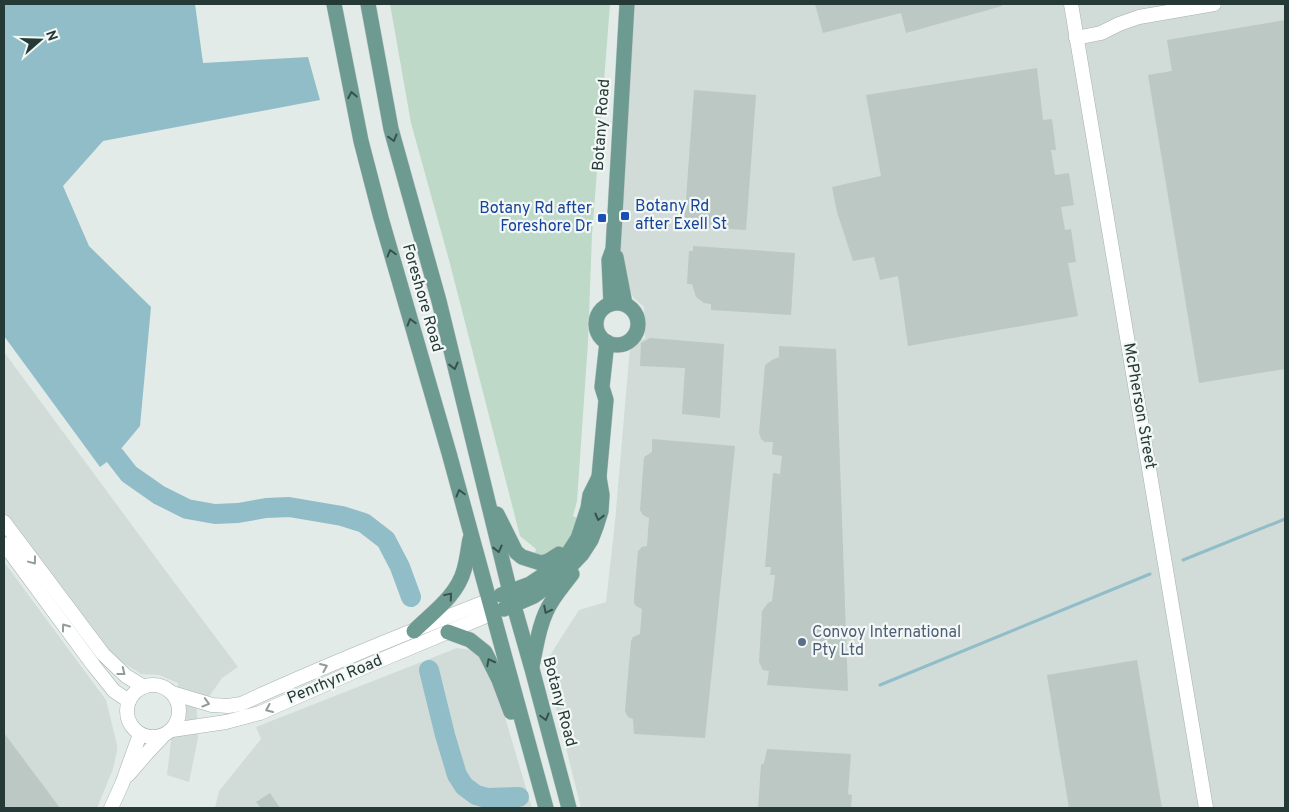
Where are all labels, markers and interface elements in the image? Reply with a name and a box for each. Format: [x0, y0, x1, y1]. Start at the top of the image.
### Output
north arrow [15, 15, 65, 65]
text: N [41, 28, 61, 44]
street label: Botany Road [589, 78, 615, 172]
one-way arrow [347, 91, 358, 100]
one-way arrow [388, 133, 398, 141]
place label: Botany Rd after Exell St [635, 197, 727, 235]
place label: Botany Rd after Foreshore Dr [479, 199, 592, 237]
marker: Botany Rd after Exell St [619, 210, 631, 222]
marker: Botany Rd after Foreshore Dr [596, 212, 608, 224]
street label: Foreshore Road [397, 242, 447, 354]
one-way arrow [386, 248, 397, 257]
one-way arrow [407, 319, 417, 327]
street label: McPherson Street [1118, 341, 1160, 471]
one-way arrow [448, 361, 459, 370]
one-way arrow [455, 490, 465, 498]
one-way arrow [594, 513, 605, 521]
one-way arrow [493, 544, 503, 552]
one-way arrow [27, 555, 36, 565]
one-way arrow [443, 593, 452, 602]
one-way arrow [543, 605, 553, 614]
one-way arrow [62, 623, 71, 633]
place label: Convoy International Pty Ltd [812, 623, 961, 661]
marker: Convoy International Pty Ltd [796, 636, 808, 648]
street label: Penrhyn Road [284, 651, 386, 709]
street label: Botany Road [537, 655, 581, 749]
one-way arrow [486, 658, 496, 667]
one-way arrow [319, 663, 328, 673]
one-way arrow [116, 666, 126, 675]
one-way arrow [202, 697, 210, 708]
one-way arrow [265, 703, 274, 714]
one-way arrow [539, 712, 549, 720]

